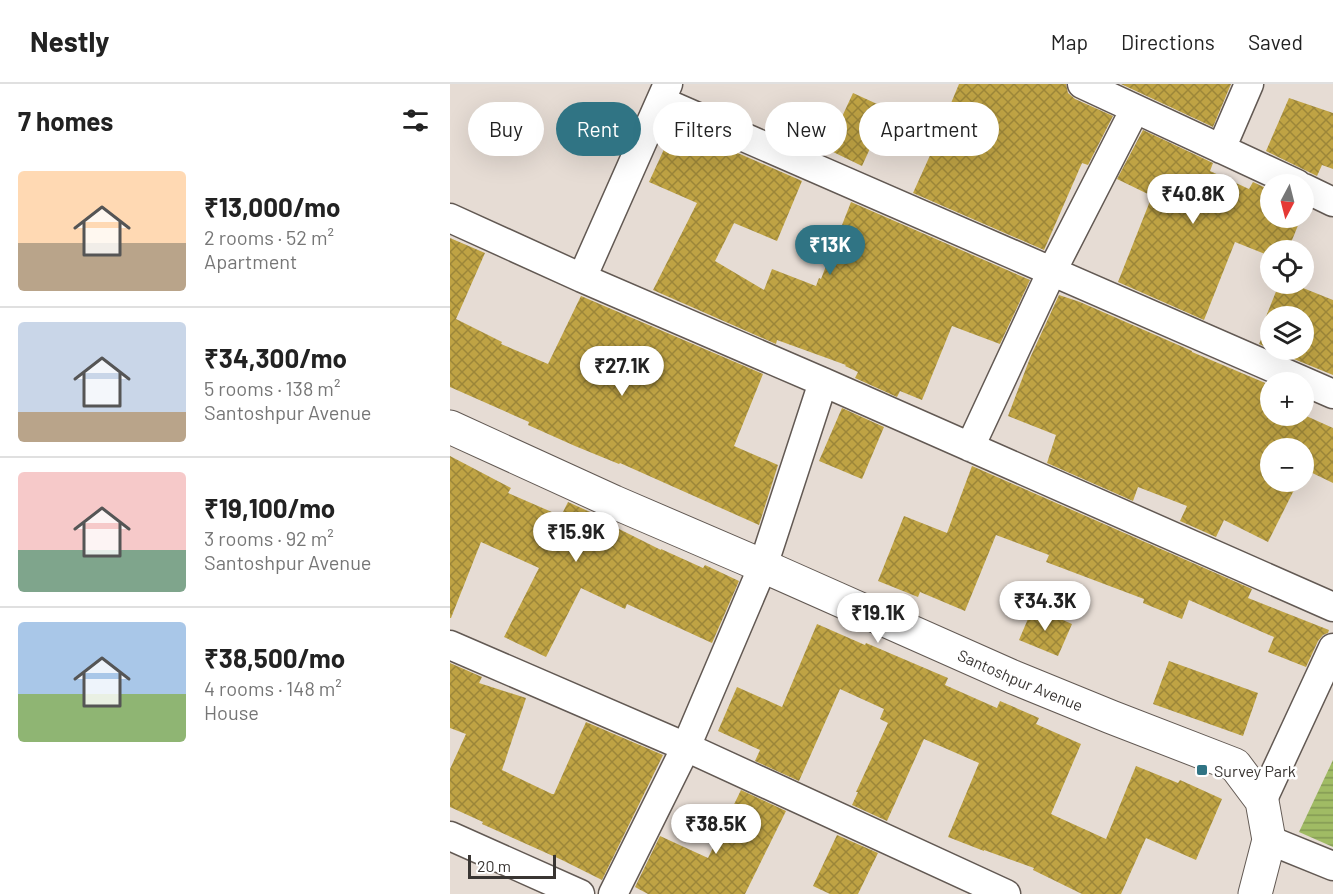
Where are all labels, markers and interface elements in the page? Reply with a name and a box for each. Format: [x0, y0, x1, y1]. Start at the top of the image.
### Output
text: Nestly [30, 24, 109, 58]
text: Map [1051, 29, 1088, 54]
text: Directions [1121, 29, 1215, 54]
text: Saved [1248, 29, 1303, 54]
chip: Buy [468, 102, 544, 156]
chip: Rent [556, 102, 641, 156]
chip: Filters [653, 102, 753, 156]
chip: New [765, 102, 847, 156]
chip: Apartment [859, 102, 999, 156]
icon: filters [399, 104, 432, 137]
text: 7 homes [18, 105, 113, 136]
pin: ₹40.8K [1144, 174, 1242, 225]
north arrow [1260, 174, 1314, 228]
map controls [1260, 174, 1314, 492]
text: ₹40.8K [1161, 181, 1225, 205]
text: ₹13,000/mo [204, 191, 340, 222]
icon: home [66, 195, 138, 267]
text: 2 rooms · 52 m² [204, 225, 334, 249]
pin: ₹13K [794, 225, 866, 276]
text: ₹13K [809, 232, 851, 256]
button: locate [1260, 240, 1314, 294]
text: Apartment [204, 249, 297, 273]
button: layers [1260, 306, 1314, 360]
text: ₹34,300/mo [204, 342, 347, 373]
icon: home [66, 346, 138, 418]
pin: ₹27.1K [573, 346, 671, 397]
text: ₹27.1K [594, 353, 650, 377]
button: + [1260, 372, 1314, 426]
text: 5 rooms · 138 m² [204, 376, 340, 400]
text: Santoshpur Avenue [204, 400, 372, 424]
button: − [1260, 438, 1314, 492]
text: ₹19,100/mo [204, 492, 335, 523]
icon: home [66, 496, 138, 568]
pin: ₹15.9K [527, 512, 625, 563]
text: ₹15.9K [547, 519, 605, 543]
text: 3 rooms · 92 m² [204, 526, 334, 550]
text: Santoshpur Avenue [204, 550, 372, 574]
pin: ₹34.3K [996, 581, 1094, 632]
text: ₹34.3K [1013, 588, 1077, 612]
pin: ₹19.1K [829, 593, 927, 644]
text: ₹19.1K [851, 600, 905, 624]
text: ₹38,500/mo [204, 642, 345, 673]
street label: Santoshpur Avenue [955, 644, 1086, 714]
icon: home [66, 646, 138, 718]
text: 4 rooms · 148 m² [204, 676, 342, 700]
text: House [204, 700, 259, 724]
place label: Survey Park [1214, 761, 1296, 780]
marker: Survey Park [1195, 763, 1209, 777]
pin: ₹38.5K [667, 804, 765, 855]
text: ₹38.5K [685, 811, 747, 835]
scale bar [468, 852, 556, 880]
text: 20 m [477, 856, 511, 875]

